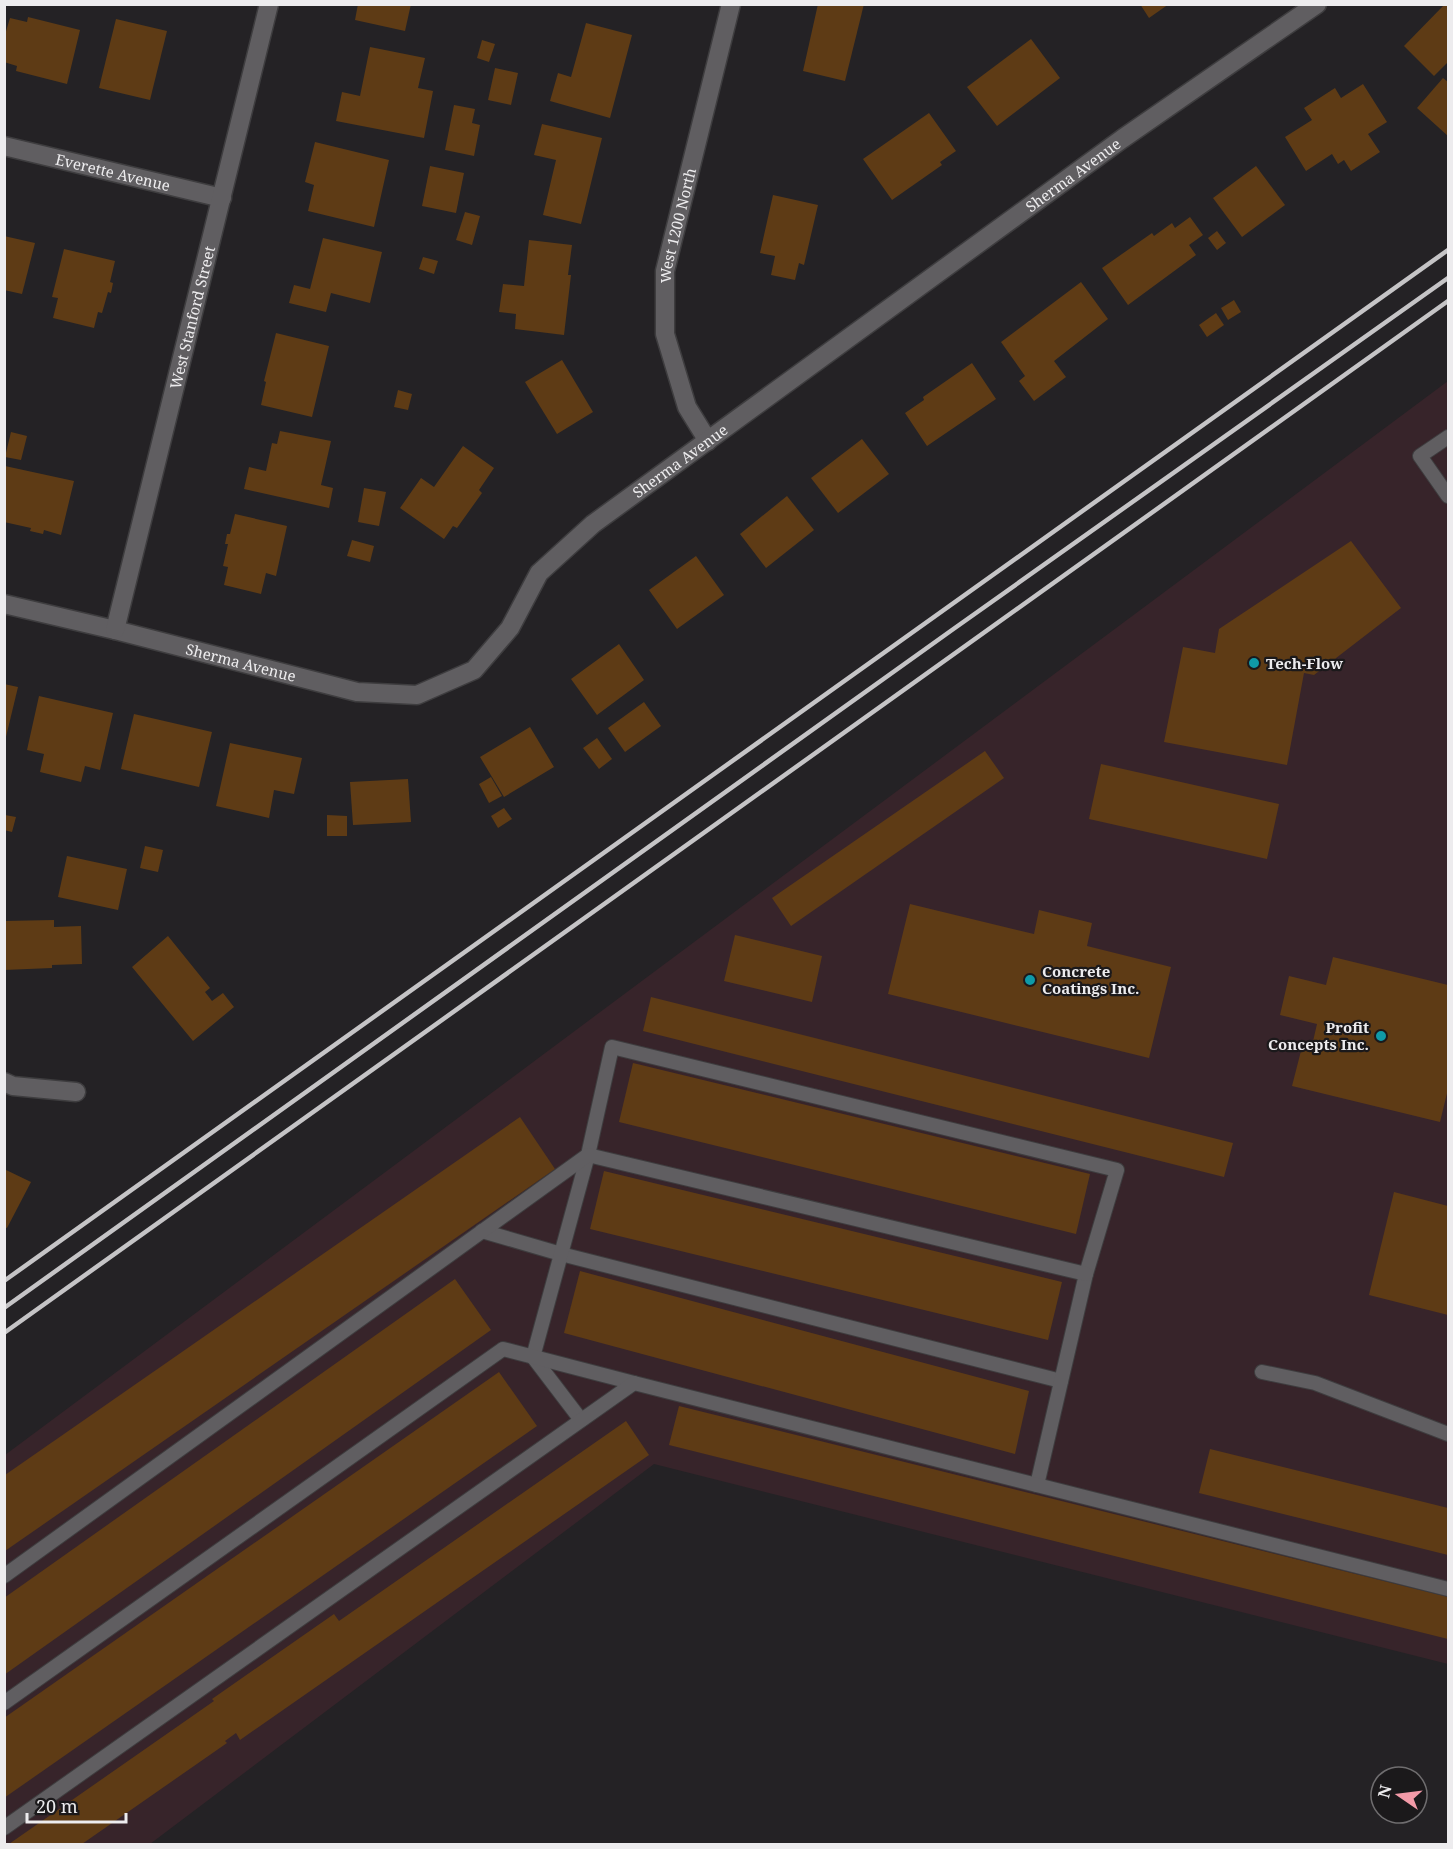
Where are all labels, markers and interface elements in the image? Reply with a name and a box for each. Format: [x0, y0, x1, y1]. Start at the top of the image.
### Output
street label: Sherma Avenue [1021, 133, 1124, 216]
street label: Everette Avenue [54, 149, 172, 195]
street label: West 1200 North [655, 165, 700, 283]
street label: West Stanford Street [165, 244, 219, 391]
street label: Sherma Avenue [628, 419, 731, 502]
street label: Sherma Avenue [184, 639, 298, 686]
place label: Tech-Flow [1266, 653, 1343, 673]
marker: Tech-Flow [1247, 656, 1261, 670]
place label: Concrete Coatings Inc. [1042, 961, 1139, 998]
marker: Concrete Coatings Inc. [1023, 973, 1037, 987]
place label: Profit Concepts Inc. [1268, 1017, 1369, 1054]
marker: Profit Concepts Inc. [1374, 1029, 1388, 1043]
north arrow [1369, 1765, 1429, 1825]
text: N [1372, 1782, 1397, 1800]
scale bar [27, 1786, 126, 1824]
text: 20 m [36, 1794, 78, 1818]

